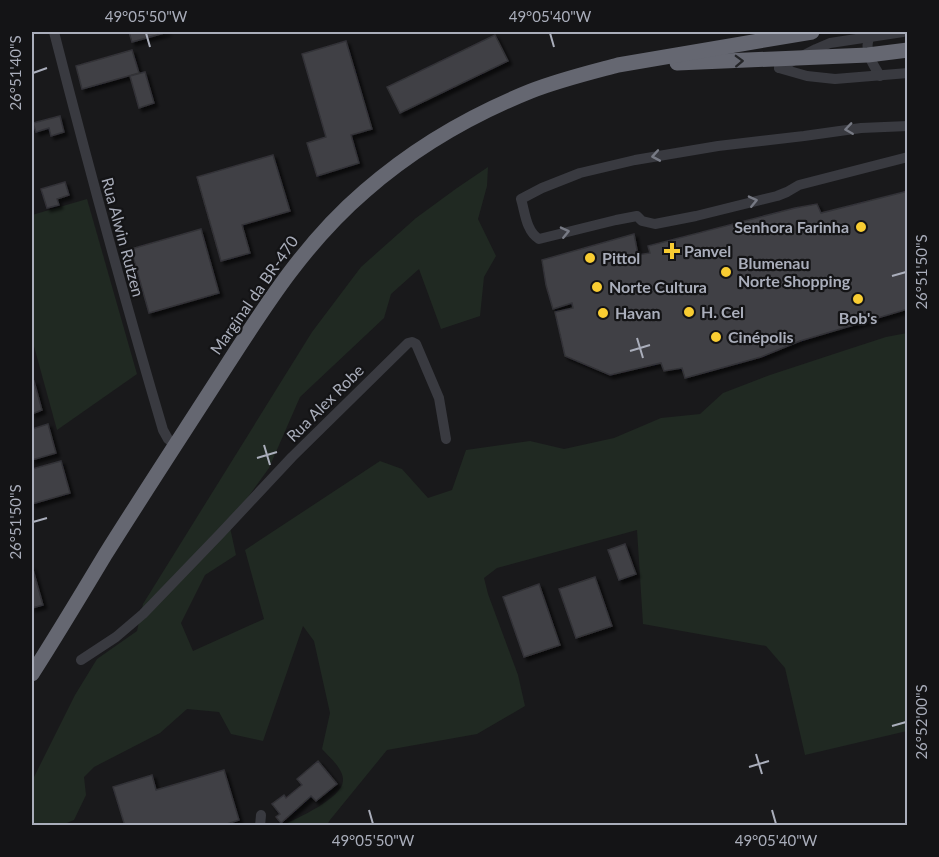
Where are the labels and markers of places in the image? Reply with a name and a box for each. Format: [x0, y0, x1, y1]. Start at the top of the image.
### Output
place label: Senhora Farinha [734, 217, 849, 236]
marker: Senhora Farinha [854, 220, 868, 234]
place label: Panvel [684, 241, 731, 260]
marker: Panvel [665, 244, 679, 258]
place label: Pittol [602, 248, 640, 267]
marker: Pittol [583, 251, 597, 265]
place label: Blumenau Norte Shopping [738, 253, 851, 290]
marker: Blumenau Norte Shopping [719, 265, 733, 279]
place label: Norte Cultura [609, 277, 707, 296]
marker: Norte Cultura [590, 280, 604, 294]
marker: Bob's [851, 292, 865, 306]
place label: H. Cel [701, 302, 744, 321]
place label: Havan [615, 303, 660, 322]
marker: H. Cel [682, 305, 696, 319]
marker: Havan [596, 306, 610, 320]
place label: Bob's [839, 308, 877, 327]
place label: Cinépolis [728, 327, 794, 346]
marker: Cinépolis [709, 330, 723, 344]

